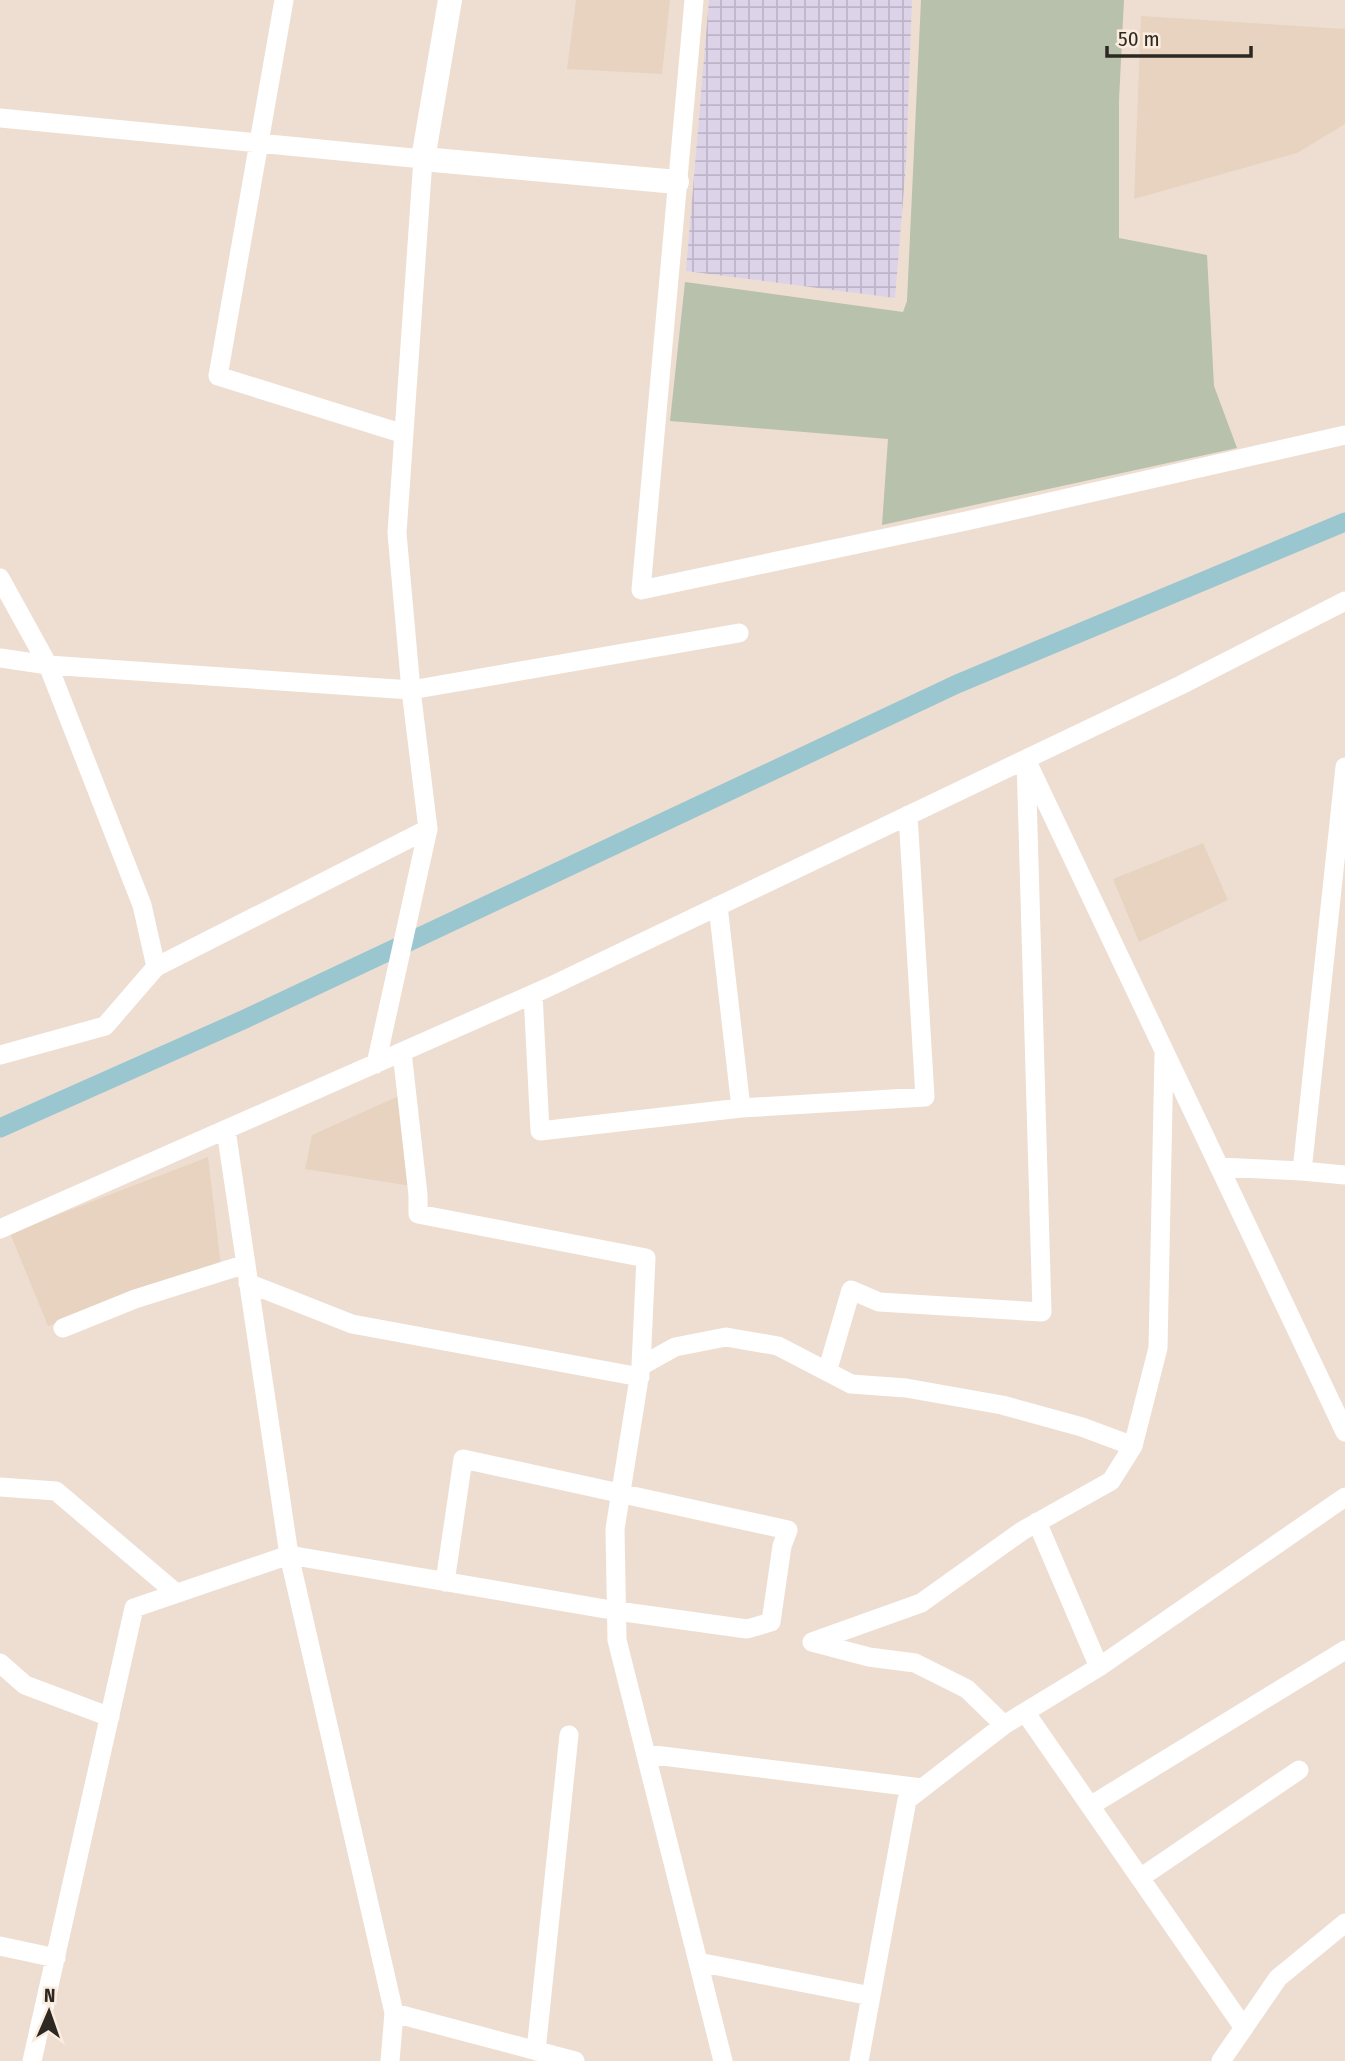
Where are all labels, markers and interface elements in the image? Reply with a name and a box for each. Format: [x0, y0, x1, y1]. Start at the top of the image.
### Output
scale bar [1107, 14, 1250, 58]
text: 50 m [1118, 26, 1160, 52]
north arrow [14, 1977, 84, 2047]
text: N [43, 1984, 56, 2007]

